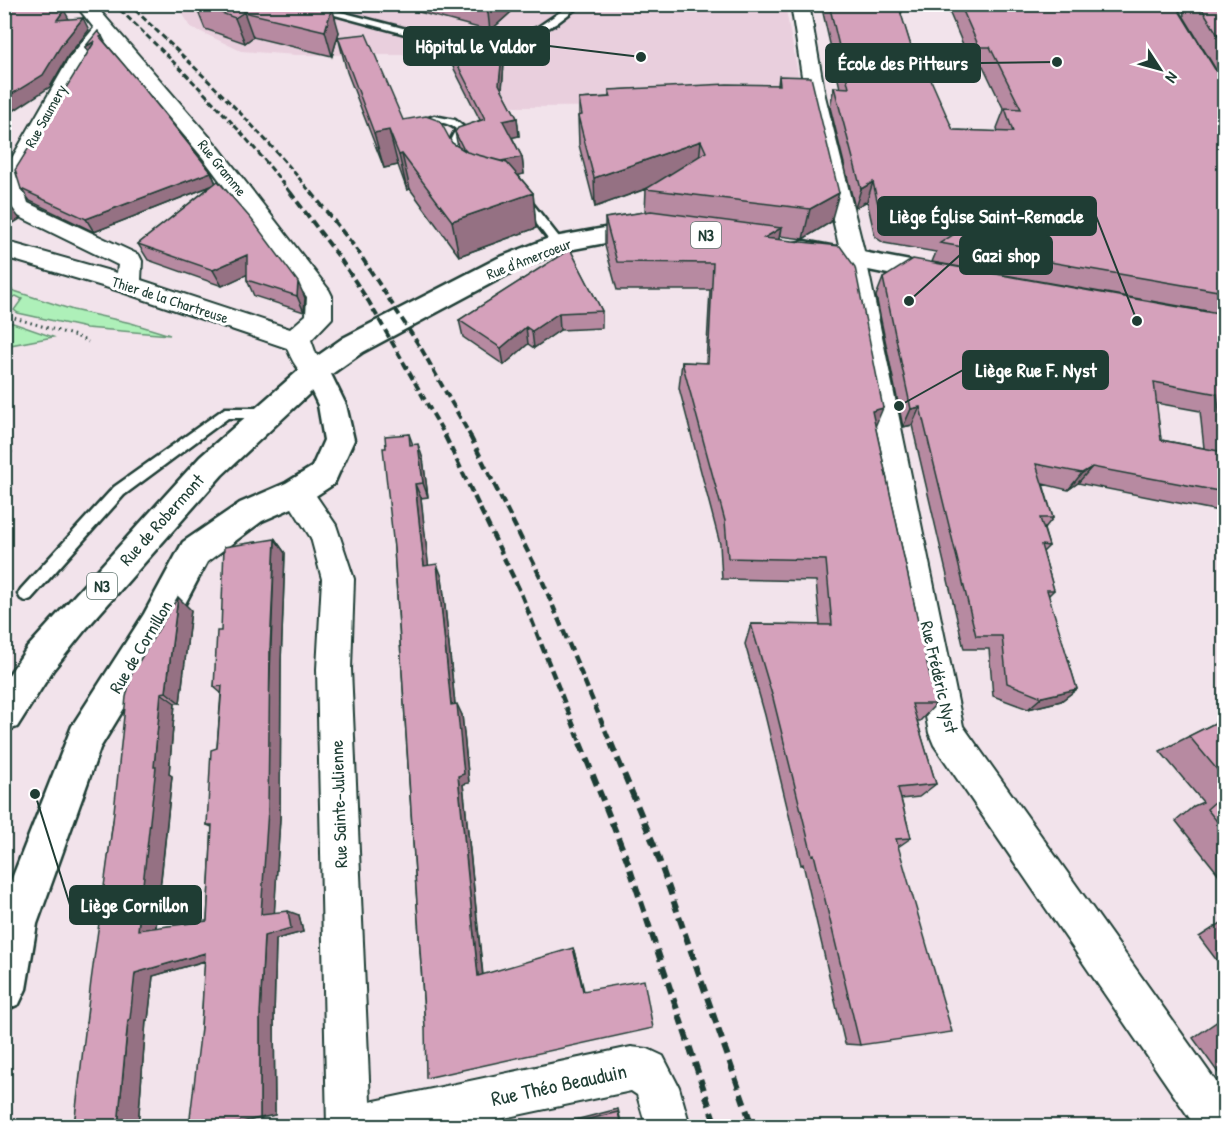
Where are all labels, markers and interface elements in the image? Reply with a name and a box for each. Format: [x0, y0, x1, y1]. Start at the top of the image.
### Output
callout: Hôpital le Valdor [404, 27, 549, 65]
text: Hôpital le Valdor [416, 32, 537, 60]
north arrow [1130, 39, 1190, 99]
callout: École des Pitteurs [826, 44, 980, 82]
text: École des Pitteurs [838, 49, 968, 76]
text: N [1160, 68, 1184, 88]
street label: Rue Saumery [20, 80, 72, 151]
street label: Rue Gramme [193, 135, 252, 201]
callout: Liège Église Saint-Remacle [878, 197, 1096, 235]
text: Liège Église Saint-Remacle [890, 202, 1084, 230]
road number: N3 [691, 222, 721, 248]
street label: Rue d'Amercoeur [483, 233, 575, 284]
callout: Gazi shop [960, 236, 1052, 274]
text: Gazi shop [972, 241, 1040, 269]
street label: Thier de la Chartreuse [109, 271, 231, 328]
callout: Liège Rue F. Nyst [963, 351, 1108, 389]
text: Liège Rue F. Nyst [975, 356, 1098, 384]
street label: Rue de Robermont [114, 468, 210, 571]
road number: N3 [87, 573, 117, 599]
street label: Rue de Cornillon [103, 596, 178, 698]
street label: Rue Frédéric Nyst [914, 618, 965, 736]
street label: Rue Sainte-Julienne [324, 740, 353, 868]
callout: Liège Cornillon [70, 886, 201, 924]
text: Liège Cornillon [81, 891, 189, 919]
street label: Rue Théo Beauduin [488, 1056, 629, 1113]

